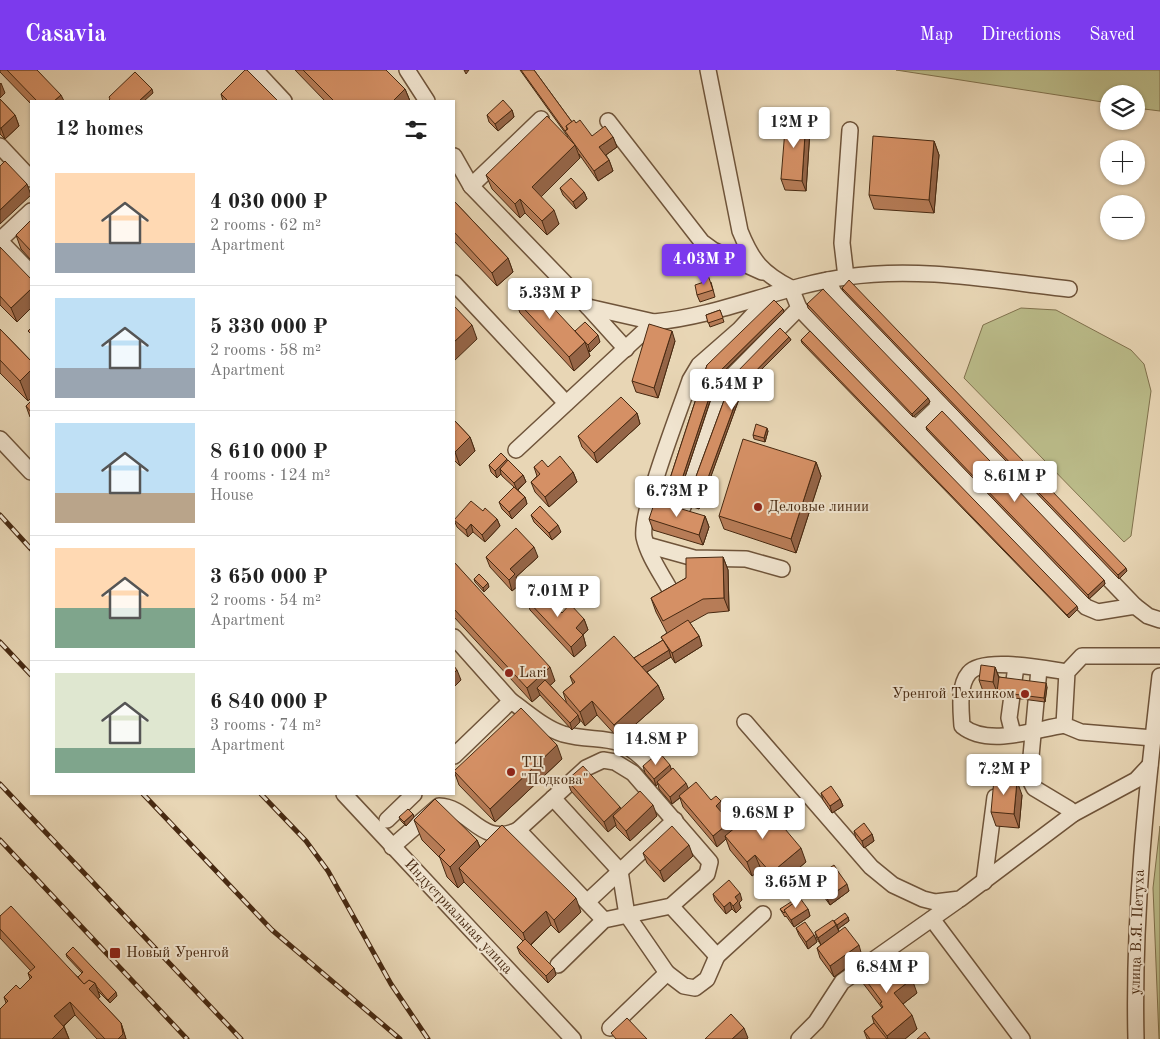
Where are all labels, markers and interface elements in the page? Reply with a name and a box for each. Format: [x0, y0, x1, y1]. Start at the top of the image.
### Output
text: Casavia [25, 23, 106, 47]
text: Map [920, 26, 953, 44]
text: Directions [981, 26, 1061, 44]
text: Saved [1089, 26, 1135, 44]
map controls [1100, 85, 1145, 240]
button: layers [1100, 85, 1145, 130]
pin: 12M ₽ [759, 106, 829, 149]
text: 12M ₽ [770, 115, 818, 131]
icon: filters [402, 116, 430, 144]
text: 12 homes [55, 119, 143, 140]
button: + [1100, 140, 1145, 185]
text: 4 030 000 ₽ [210, 192, 328, 213]
icon: home [95, 193, 155, 253]
button: − [1100, 195, 1145, 240]
text: 2 rooms · 62 m² [210, 218, 321, 234]
text: Apartment [210, 238, 285, 254]
pin: 4.03M ₽ [658, 244, 750, 286]
text: 4.03M ₽ [673, 252, 735, 268]
pin: 5.33M ₽ [504, 278, 596, 320]
text: 5.33M ₽ [519, 286, 581, 302]
text: 5 330 000 ₽ [210, 317, 328, 338]
icon: home [95, 318, 155, 378]
text: 2 rooms · 58 m² [210, 343, 321, 359]
text: Apartment [210, 363, 285, 379]
pin: 6.54M ₽ [686, 368, 778, 411]
text: 6.54M ₽ [701, 377, 763, 393]
text: 8 610 000 ₽ [210, 442, 328, 463]
icon: home [95, 443, 155, 503]
pin: 8.61M ₽ [969, 460, 1061, 503]
text: 4 rooms · 124 m² [210, 468, 330, 484]
text: 8.61M ₽ [984, 469, 1046, 485]
pin: 6.73M ₽ [631, 476, 723, 518]
text: 6.73M ₽ [646, 484, 708, 500]
text: House [210, 488, 253, 504]
place label: Деловые линии [768, 500, 869, 515]
marker: Деловые линии [752, 501, 764, 513]
text: 3 650 000 ₽ [210, 567, 328, 588]
icon: home [95, 568, 155, 628]
pin: 7.01M ₽ [512, 576, 604, 618]
text: 7.01M ₽ [527, 584, 589, 600]
text: 2 rooms · 54 m² [210, 593, 321, 609]
text: Apartment [210, 613, 285, 629]
place label: Lari [519, 666, 547, 681]
marker: Lari [503, 667, 515, 679]
place label: Уренгой Техинком [892, 687, 1015, 702]
marker: Уренгой Техинком [1019, 688, 1031, 700]
text: 6 840 000 ₽ [210, 692, 328, 713]
icon: home [95, 693, 155, 753]
text: 3 rooms · 74 m² [210, 718, 321, 734]
pin: 14.8M ₽ [610, 724, 702, 766]
text: 14.8M ₽ [625, 732, 687, 748]
text: Apartment [210, 738, 285, 754]
pin: 7.2M ₽ [963, 754, 1045, 796]
place label: ТЦ "Подкова" [521, 756, 589, 788]
text: 7.2M ₽ [978, 762, 1031, 778]
marker: ТЦ "Подкова" [505, 766, 517, 778]
pin: 9.68M ₽ [717, 798, 809, 840]
text: 9.68M ₽ [732, 806, 794, 822]
street label: Индустриальная улица [401, 857, 515, 978]
pin: 3.65M ₽ [750, 866, 842, 909]
street label: улица В.Я. Петуха [1128, 868, 1148, 995]
text: 3.65M ₽ [765, 875, 827, 891]
marker: Новый Уренгой [108, 946, 122, 960]
place label: Новый Уренгой [126, 946, 229, 961]
pin: 6.84M ₽ [841, 952, 933, 994]
text: 6.84M ₽ [856, 960, 918, 976]

